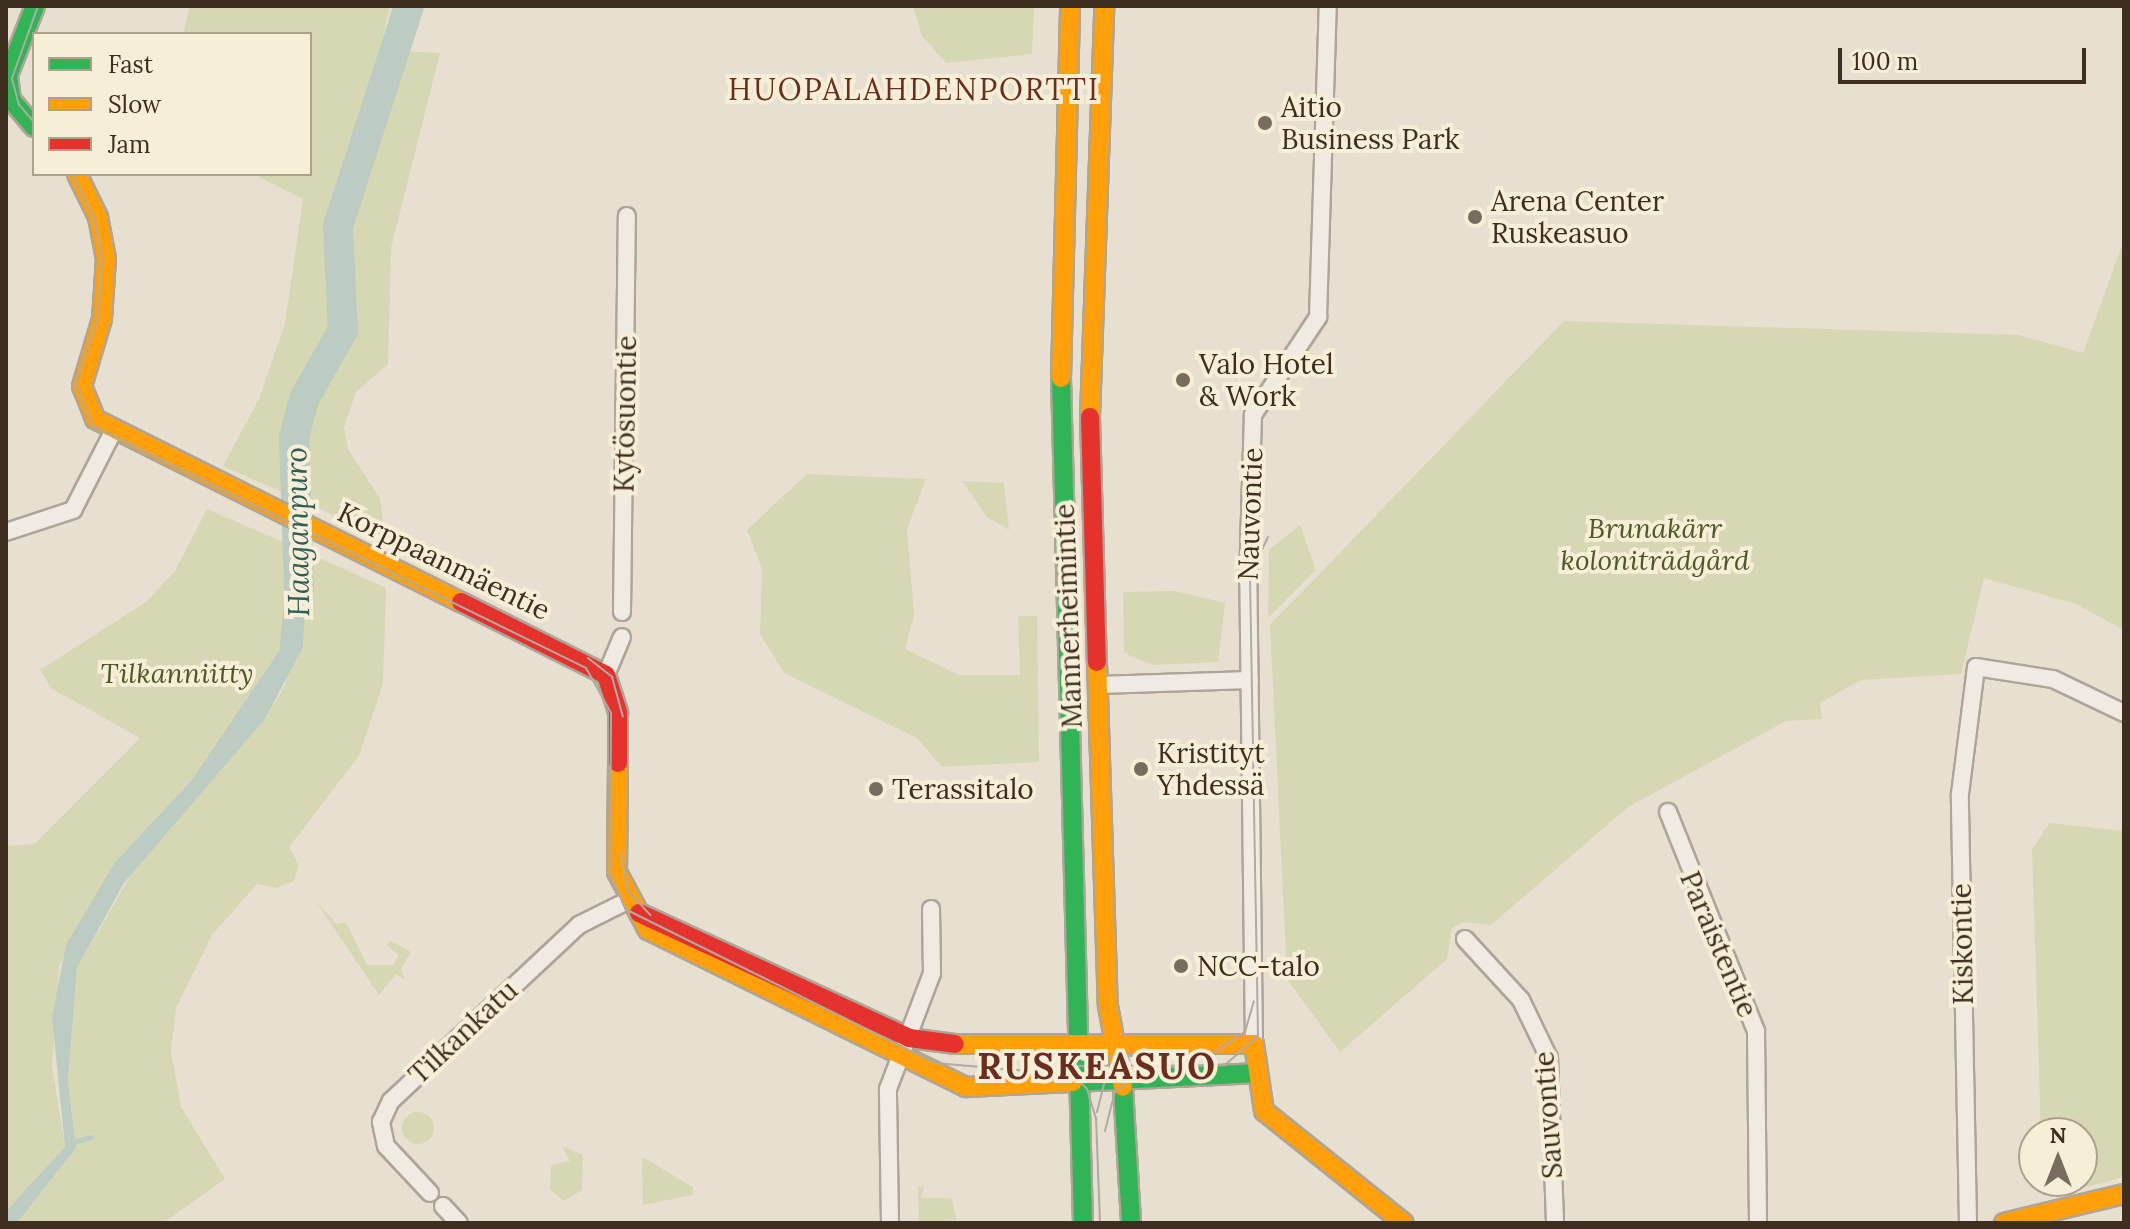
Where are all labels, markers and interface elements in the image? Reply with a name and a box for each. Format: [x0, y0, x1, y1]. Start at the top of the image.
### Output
legend [32, 32, 312, 176]
scale bar [1842, 32, 2090, 82]
text: 100 m [1852, 46, 1918, 77]
text: Fast [108, 49, 153, 80]
district label: HUOPALAHDENPORTTI [728, 71, 1100, 107]
text: Slow [108, 89, 161, 120]
place label: Aitio Business Park [1281, 90, 1459, 156]
marker: Aitio Business Park [1256, 114, 1274, 132]
text: Jam [108, 129, 150, 160]
place label: Arena Center Ruskeasuo [1491, 184, 1664, 250]
marker: Arena Center Ruskeasuo [1466, 208, 1484, 226]
street label: Kytösuontie [607, 335, 643, 493]
place label: Valo Hotel & Work [1199, 347, 1334, 413]
marker: Valo Hotel & Work [1174, 371, 1192, 389]
water label: Haaganpuro [278, 447, 316, 617]
street label: Nauvontie [1231, 447, 1269, 581]
street label: Korppaanmäentie [332, 495, 556, 627]
street label: Mannerheimintie [1047, 503, 1089, 729]
park label: Brunakärr koloniträdgård [1561, 511, 1749, 577]
park label: Tilkanniitty [101, 656, 253, 690]
place label: Kristityt Yhdessä [1157, 736, 1265, 802]
marker: Kristityt Yhdessä [1132, 760, 1150, 778]
place label: Terassitalo [892, 772, 1034, 806]
marker: Terassitalo [867, 780, 885, 798]
street label: Paraistentie [1673, 866, 1765, 1022]
street label: Kiskontie [1944, 883, 1980, 1005]
place label: NCC-talo [1197, 949, 1320, 983]
marker: NCC-talo [1172, 957, 1190, 975]
street label: Tilkankatu [402, 973, 524, 1091]
district label: RUSKEASUO [977, 1045, 1217, 1089]
street label: Sauvontie [1527, 1050, 1569, 1180]
north arrow [2018, 1117, 2098, 1197]
text: N [2049, 1121, 2067, 1149]

